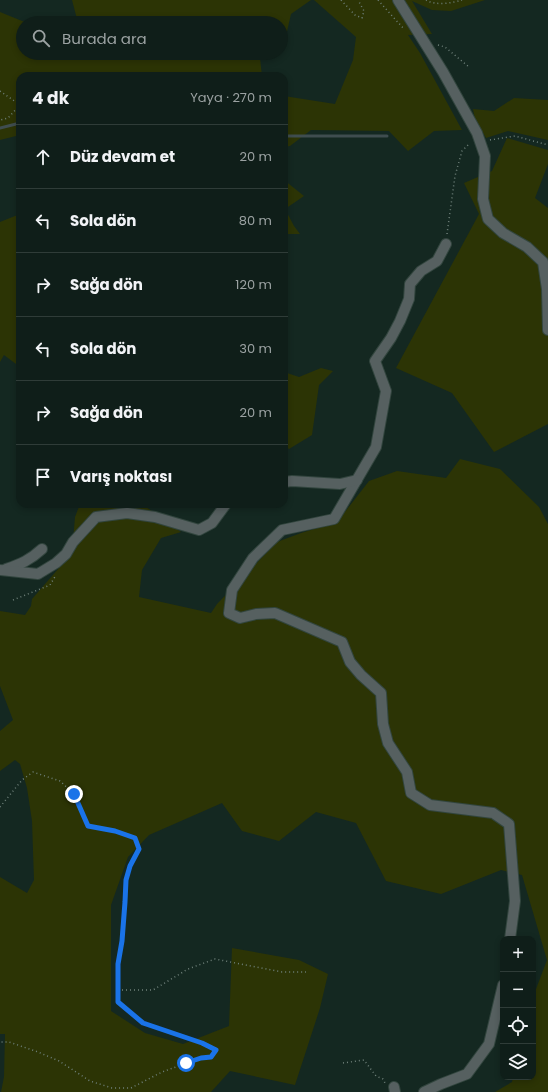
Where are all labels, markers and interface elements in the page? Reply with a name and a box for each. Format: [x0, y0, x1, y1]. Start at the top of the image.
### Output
search box [16, 16, 288, 60]
icon: search [30, 27, 52, 49]
text: Burada ara [62, 28, 147, 49]
text: 4 dk [32, 86, 69, 110]
text: Yaya · 270 m [190, 88, 272, 107]
icon: ahead [32, 146, 54, 168]
text: Düz devam et [70, 146, 175, 167]
text: 20 m [239, 147, 272, 166]
icon: left [32, 210, 54, 232]
text: Sola dön [70, 210, 136, 231]
text: 80 m [239, 211, 272, 230]
icon: right [32, 274, 54, 296]
text: Sağa dön [70, 274, 143, 295]
text: 120 m [235, 275, 272, 294]
icon: left [32, 338, 54, 360]
text: Sola dön [70, 338, 136, 359]
text: 30 m [239, 339, 272, 358]
icon: right [32, 402, 54, 424]
text: Sağa dön [70, 402, 143, 423]
text: 20 m [239, 403, 272, 422]
icon: arrive [32, 466, 54, 488]
text: Varış noktası [70, 466, 172, 487]
route end [65, 785, 83, 803]
map controls [500, 936, 536, 1080]
button: + [500, 936, 536, 972]
button: − [500, 972, 536, 1008]
button: locate [500, 1008, 536, 1044]
button: layers [500, 1044, 536, 1080]
route start [177, 1054, 195, 1072]

